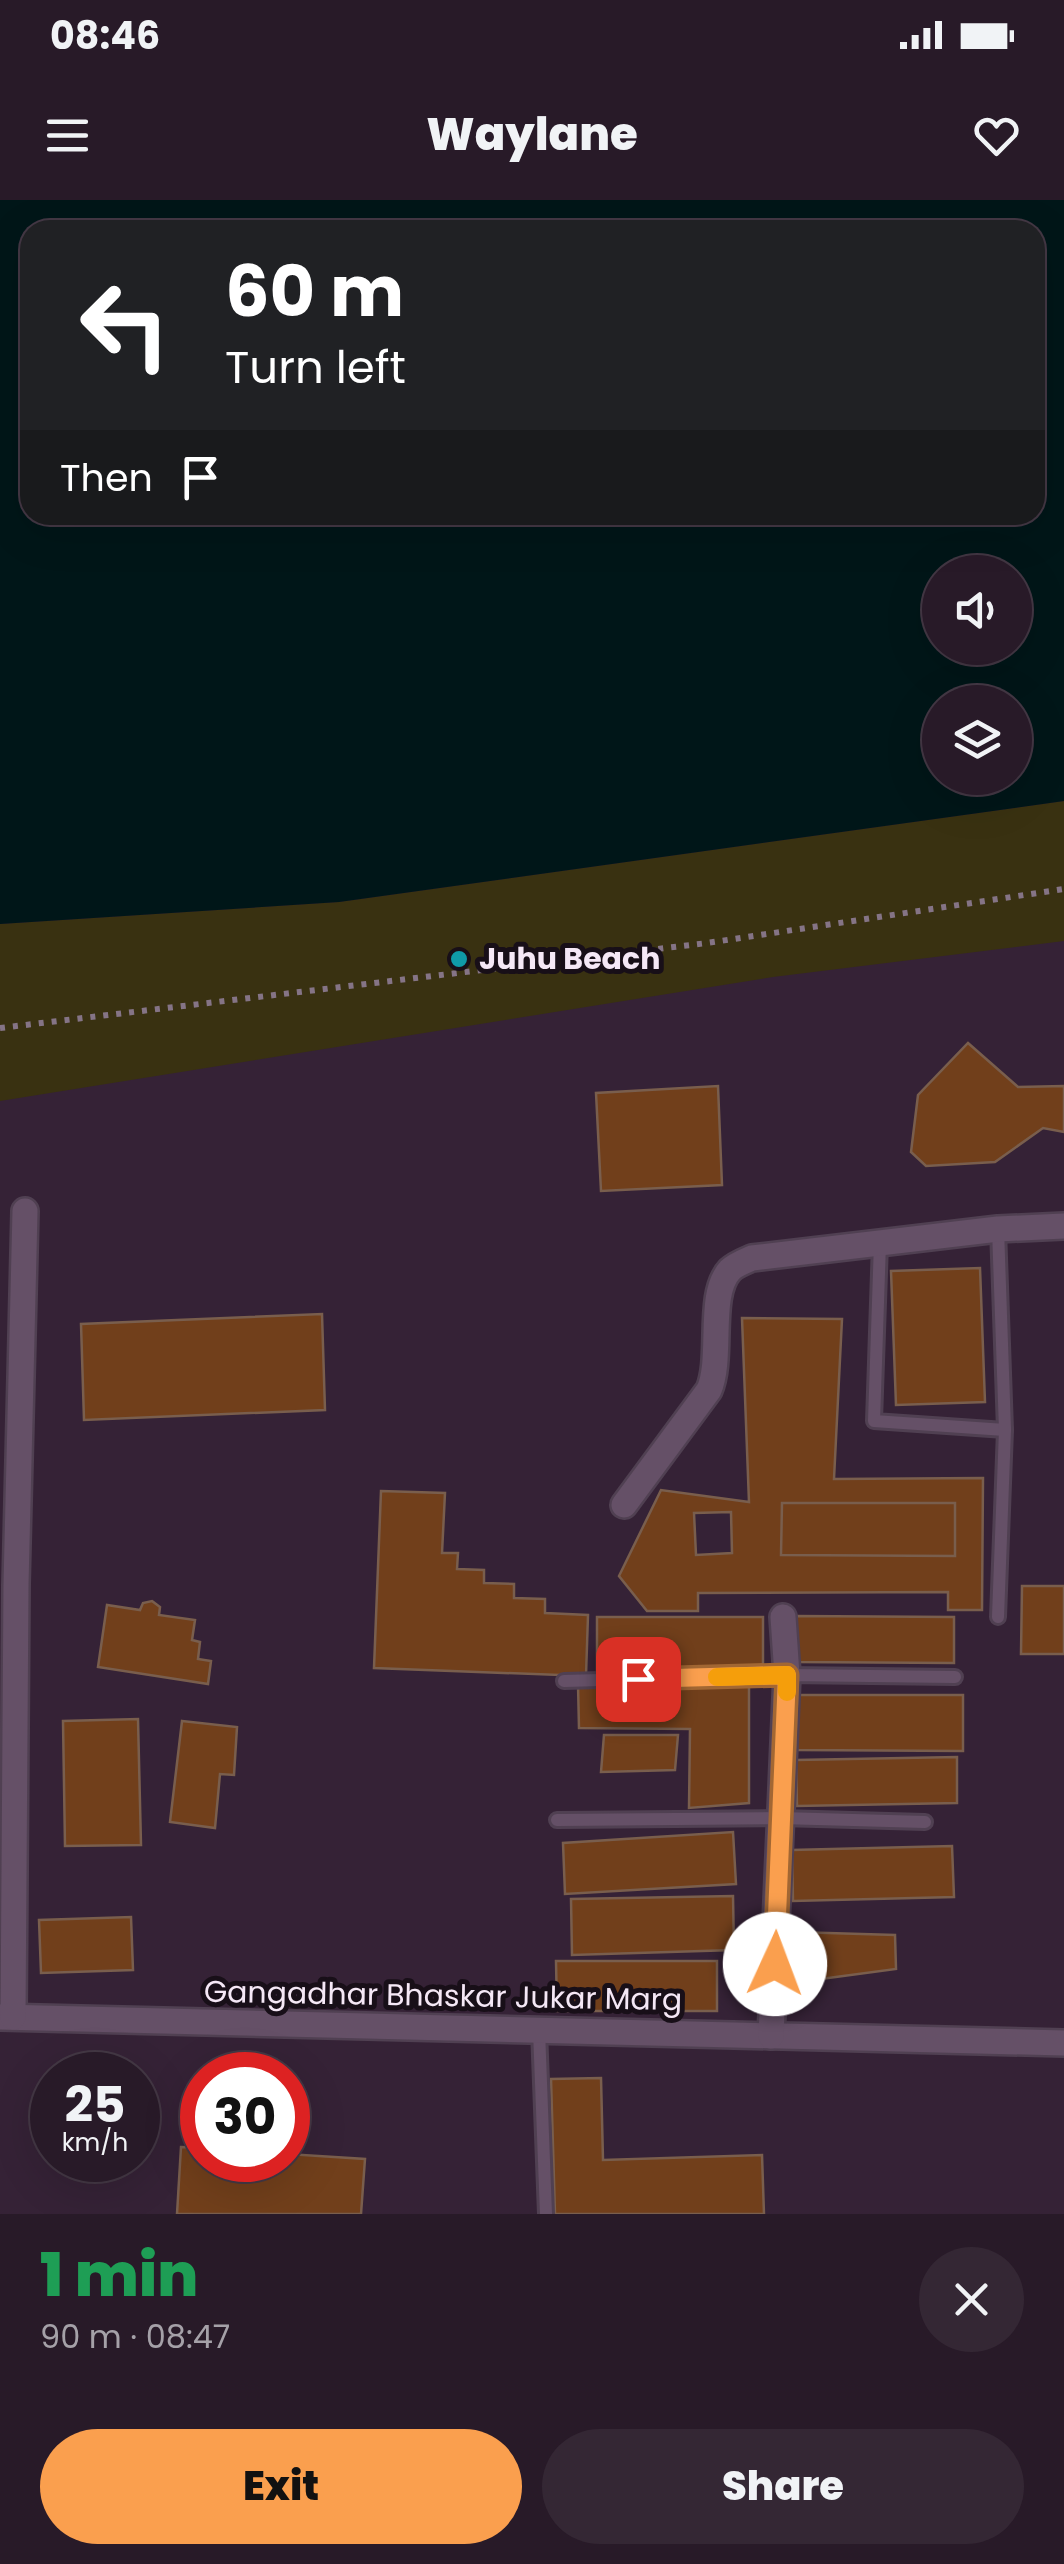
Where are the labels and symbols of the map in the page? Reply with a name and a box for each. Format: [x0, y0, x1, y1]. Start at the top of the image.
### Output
place label: Juhu Beach [479, 937, 660, 980]
marker: Juhu Beach [448, 948, 470, 970]
pin [596, 1637, 681, 1722]
position arrow [723, 1912, 827, 2016]
street label: Gangadhar Bhaskar Jukar Marg [203, 1970, 683, 2021]
speed limit sign: 30 [180, 2052, 310, 2182]

